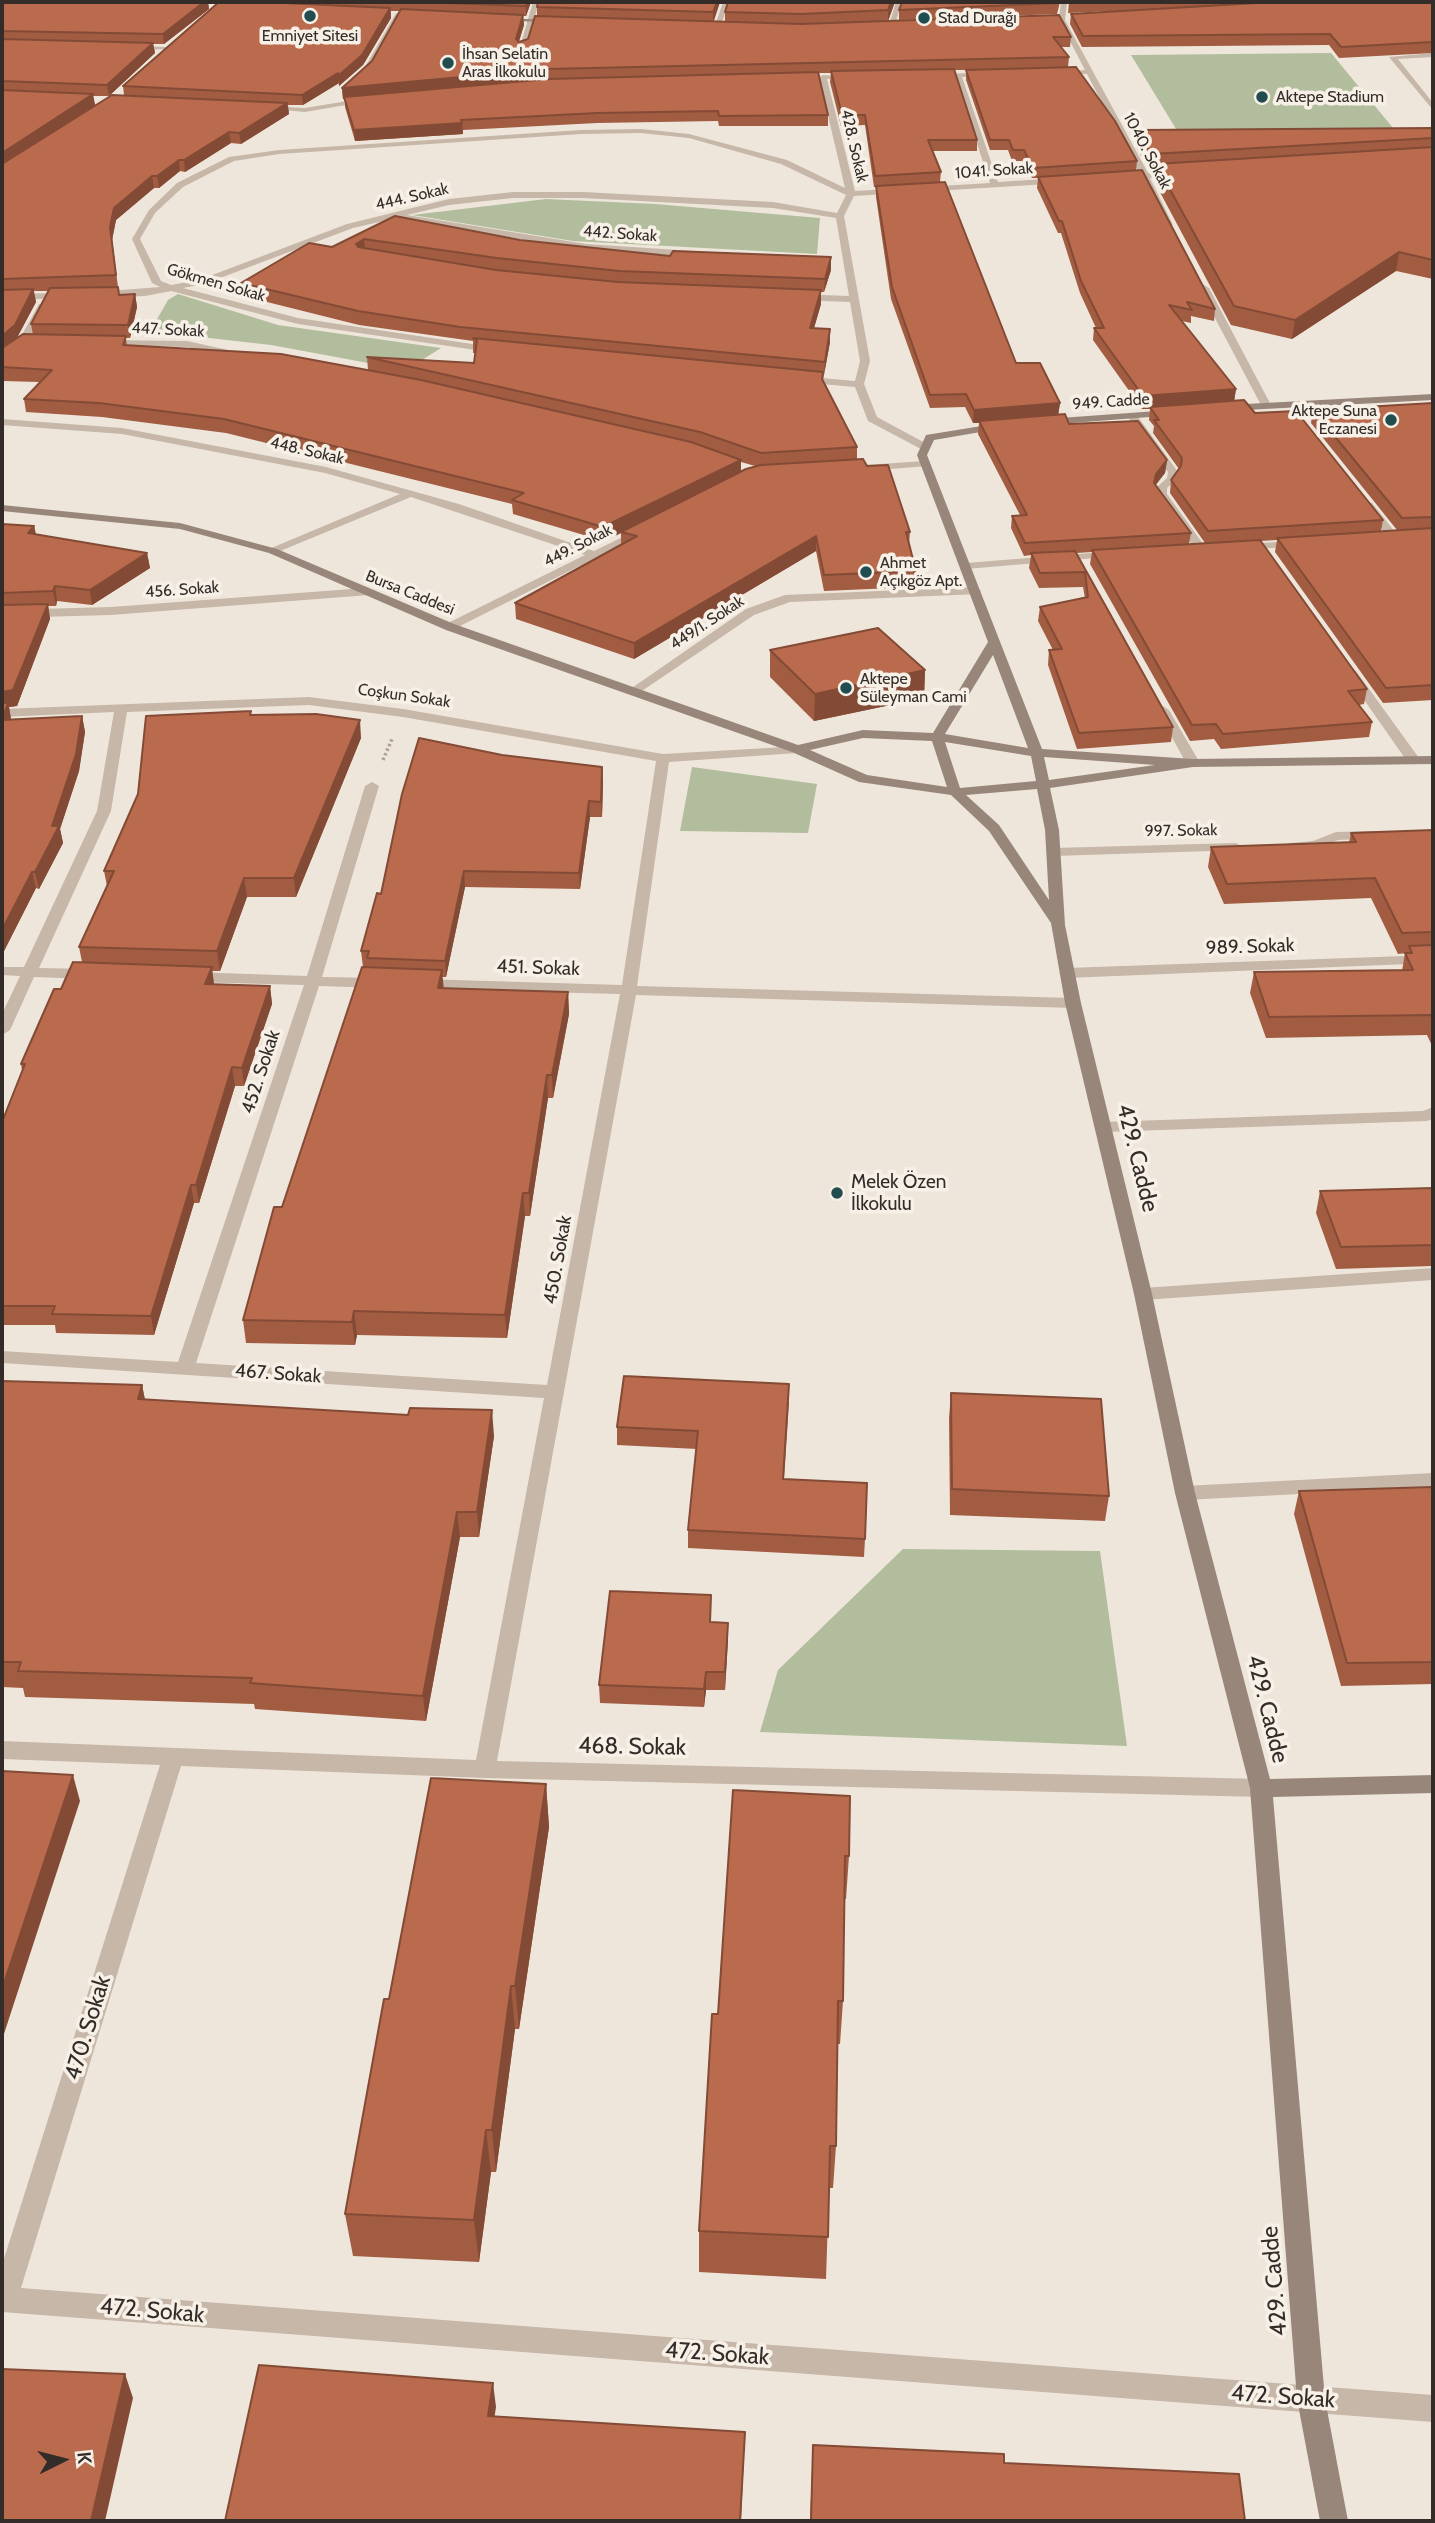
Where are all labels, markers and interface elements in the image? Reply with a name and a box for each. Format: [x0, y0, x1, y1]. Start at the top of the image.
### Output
marker: Emniyet Sitesi [302, 8, 318, 24]
place label: Stad Durağı [938, 8, 1017, 28]
marker: Stad Durağı [916, 10, 932, 26]
place label: Emniyet Sitesi [262, 26, 358, 46]
place label: İhsan Selatin Aras İlkokulu [462, 44, 548, 82]
marker: İhsan Selatin Aras İlkokulu [440, 55, 456, 71]
place label: Aktepe Stadium [1276, 87, 1384, 107]
marker: Aktepe Stadium [1254, 89, 1270, 105]
street label: 428. Sokak [836, 108, 872, 184]
street label: 1040. Sokak [1119, 110, 1175, 192]
street label: 1041. Sokak [954, 159, 1034, 183]
street label: 444. Sokak [374, 179, 450, 215]
street label: 442. Sokak [582, 222, 658, 246]
street label: Gökmen Sokak [165, 260, 267, 306]
street label: 447. Sokak [131, 319, 205, 341]
street label: 949. Cadde [1072, 390, 1150, 414]
place label: Aktepe Suna Eczanesi [1291, 401, 1377, 439]
marker: Aktepe Suna Eczanesi [1383, 412, 1399, 428]
street label: 448. Sokak [268, 433, 346, 469]
street label: 449. Sokak [541, 521, 615, 571]
place label: Ahmet Açıkgöz Apt. [880, 553, 962, 591]
marker: Ahmet Açıkgöz Apt. [858, 564, 874, 580]
street label: Bursa Caddesi [363, 566, 457, 620]
street label: 456. Sokak [144, 578, 220, 602]
street label: 449/1. Sokak [666, 592, 748, 654]
place label: Aktepe Süleyman Cami [860, 669, 967, 707]
street label: Coşkun Sokak [357, 680, 451, 712]
marker: Aktepe Süleyman Cami [838, 680, 854, 696]
street label: 997. Sokak [1145, 821, 1217, 841]
street label: 989. Sokak [1205, 934, 1295, 960]
street label: 451. Sokak [496, 955, 580, 981]
street label: 452. Sokak [237, 1027, 285, 1117]
street label: 429. Cadde [1110, 1101, 1164, 1215]
place label: Melek Özen İlkokulu [851, 1171, 946, 1215]
marker: Melek Özen İlkokulu [829, 1185, 845, 1201]
street label: 450. Sokak [539, 1214, 577, 1306]
street label: 467. Sokak [234, 1360, 322, 1388]
street label: 429. Cadde [1240, 1652, 1294, 1766]
street label: 468. Sokak [578, 1732, 686, 1762]
street label: 470. Sokak [59, 1972, 117, 2084]
street label: 429. Cadde [1256, 2225, 1294, 2337]
street label: 472. Sokak [99, 2293, 205, 2329]
street label: 472. Sokak [664, 2337, 770, 2371]
street label: 472. Sokak [1230, 2380, 1336, 2414]
north arrow [28, 2425, 98, 2495]
text: K [72, 2451, 96, 2465]

